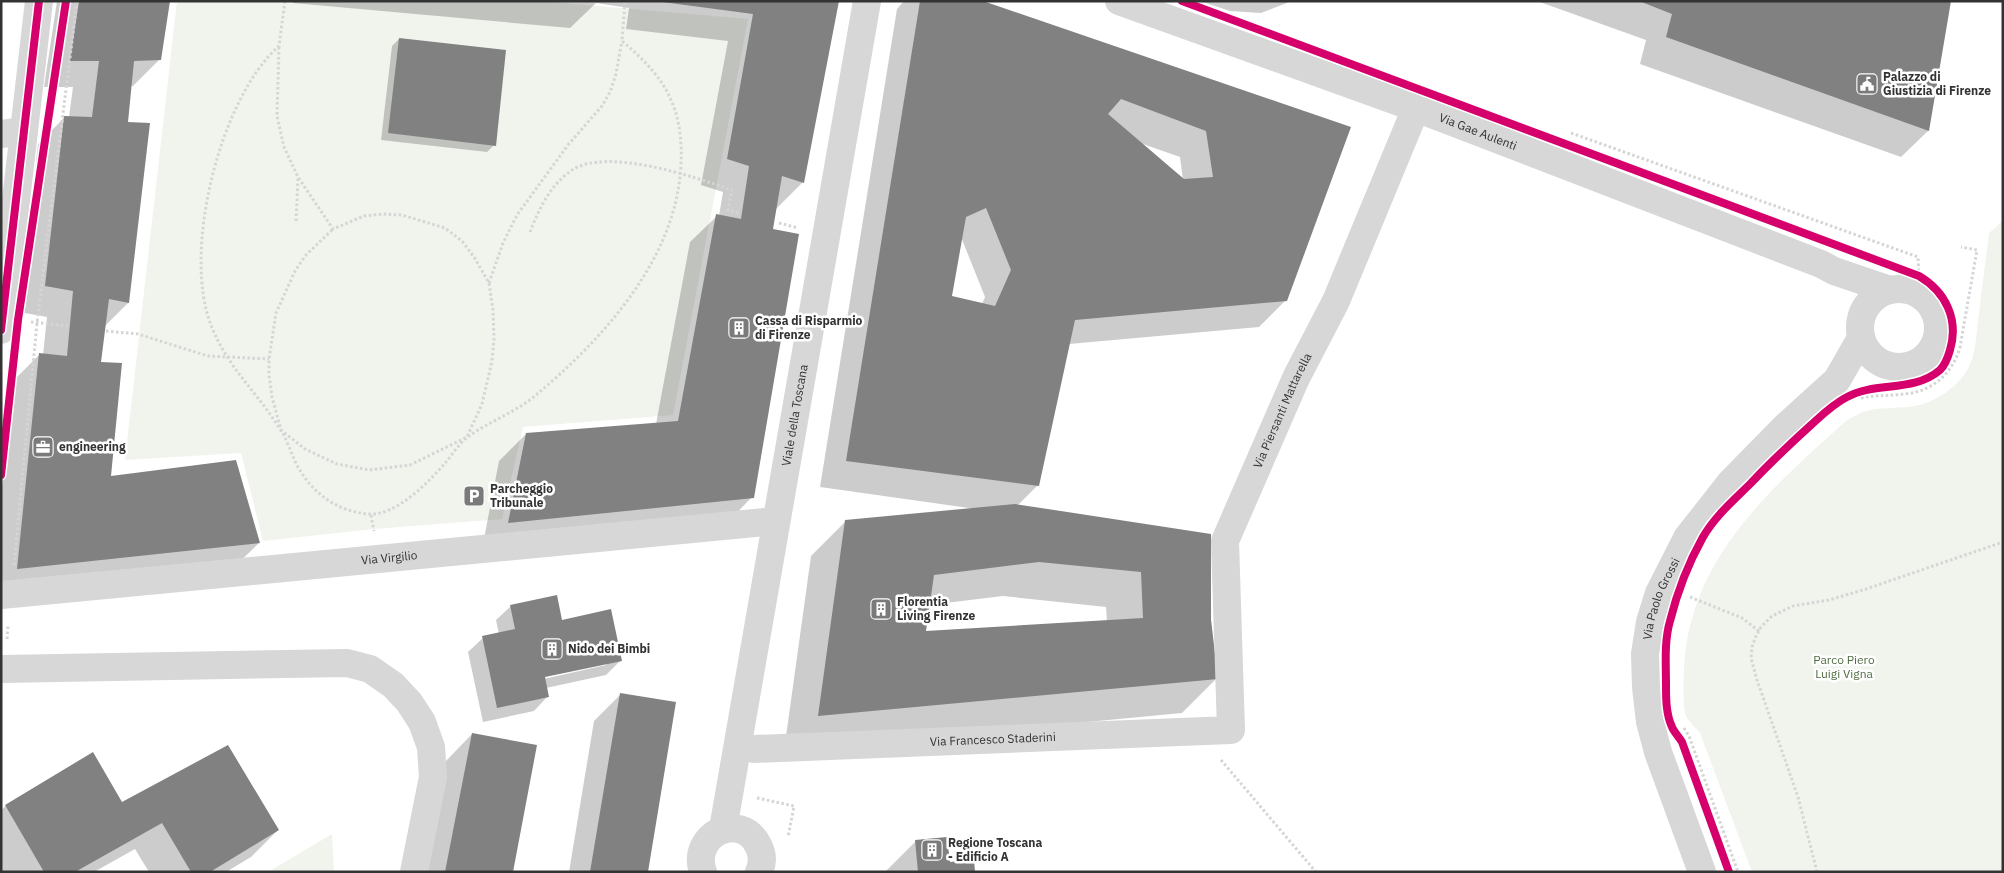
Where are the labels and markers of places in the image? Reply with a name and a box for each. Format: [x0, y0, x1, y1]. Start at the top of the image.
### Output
place label: Palazzo di Giustizia di Firenze [1883, 69, 1991, 98]
public building icon: Palazzo di Giustizia di Firenze [1855, 72, 1879, 96]
place label: Cassa di Risparmio di Firenze [755, 313, 863, 342]
building icon: Cassa di Risparmio di Firenze [727, 316, 751, 340]
office icon: engineering [31, 435, 55, 459]
place label: engineering [59, 439, 126, 454]
place label: Parcheggio Tribunale [490, 481, 553, 510]
parking icon: Parcheggio Tribunale [462, 484, 486, 508]
place label: Florentia Living Firenze [897, 594, 975, 623]
building icon: Florentia Living Firenze [869, 597, 893, 621]
building icon: Nido dei Bimbi [540, 637, 564, 661]
place label: Nido dei Bimbi [568, 641, 650, 656]
place label: Regione Toscana - Edificio A [948, 835, 1042, 864]
building icon: Regione Toscana - Edificio A [920, 838, 944, 862]

